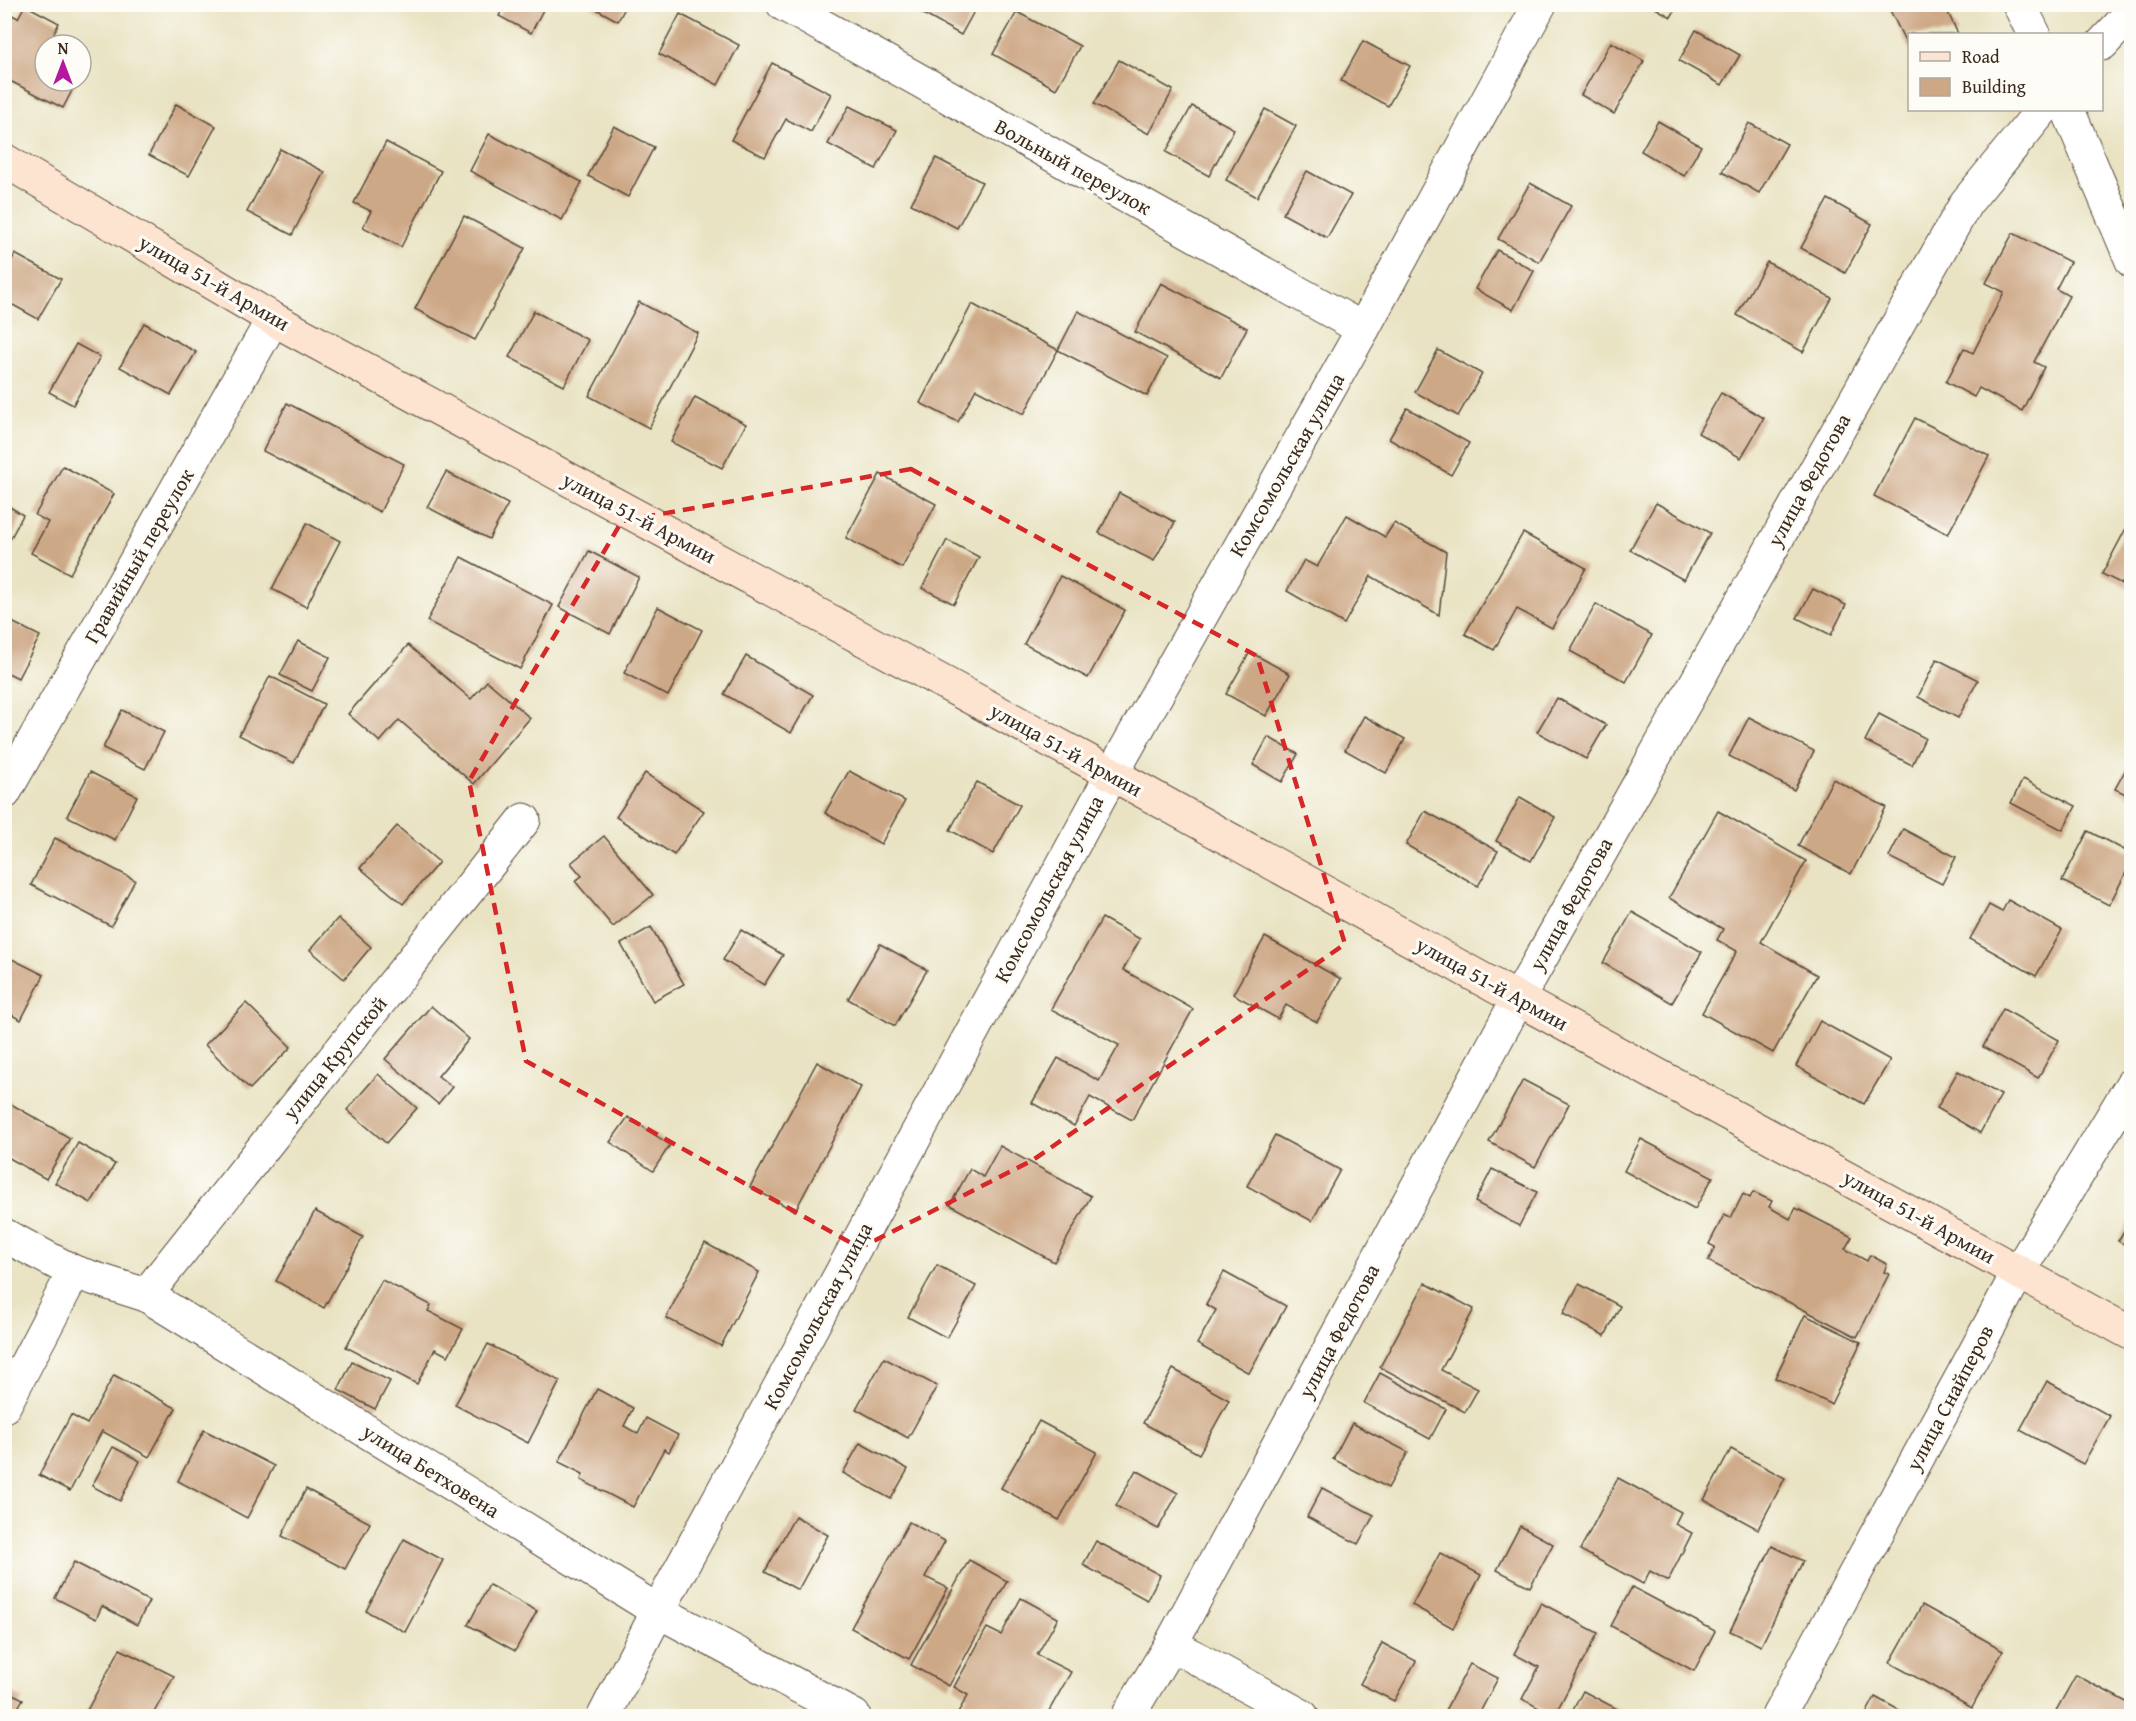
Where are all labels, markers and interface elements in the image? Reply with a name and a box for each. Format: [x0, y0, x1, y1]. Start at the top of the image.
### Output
north arrow [33, 33, 93, 93]
legend [1908, 33, 2103, 111]
text: N [58, 36, 69, 60]
text: Road [1962, 43, 2000, 70]
text: Building [1962, 73, 2026, 100]
street label: Вольный переулок [989, 111, 1157, 223]
street label: улица 51-й Армии [132, 226, 296, 338]
street label: Комсомольская улица [1221, 367, 1352, 563]
street label: улица Федотова [1759, 408, 1858, 553]
street label: Гравийный переулок [76, 462, 201, 649]
street label: улица 51-й Армии [556, 464, 722, 571]
street label: улица 51-й Армии [984, 694, 1148, 804]
street label: Комсомольская улица [986, 790, 1111, 988]
street label: улица Федотова [1521, 832, 1620, 977]
street label: улица 51-й Армии [1410, 928, 1574, 1038]
street label: улица Крупской [274, 989, 394, 1127]
street label: улица 51-й Армии [1837, 1161, 2001, 1271]
street label: Комсомольская улица [755, 1217, 880, 1415]
street label: улица Федотова [1290, 1258, 1387, 1404]
street label: улица Снайперов [1898, 1319, 2001, 1477]
street label: улица Бетховена [356, 1415, 506, 1525]

